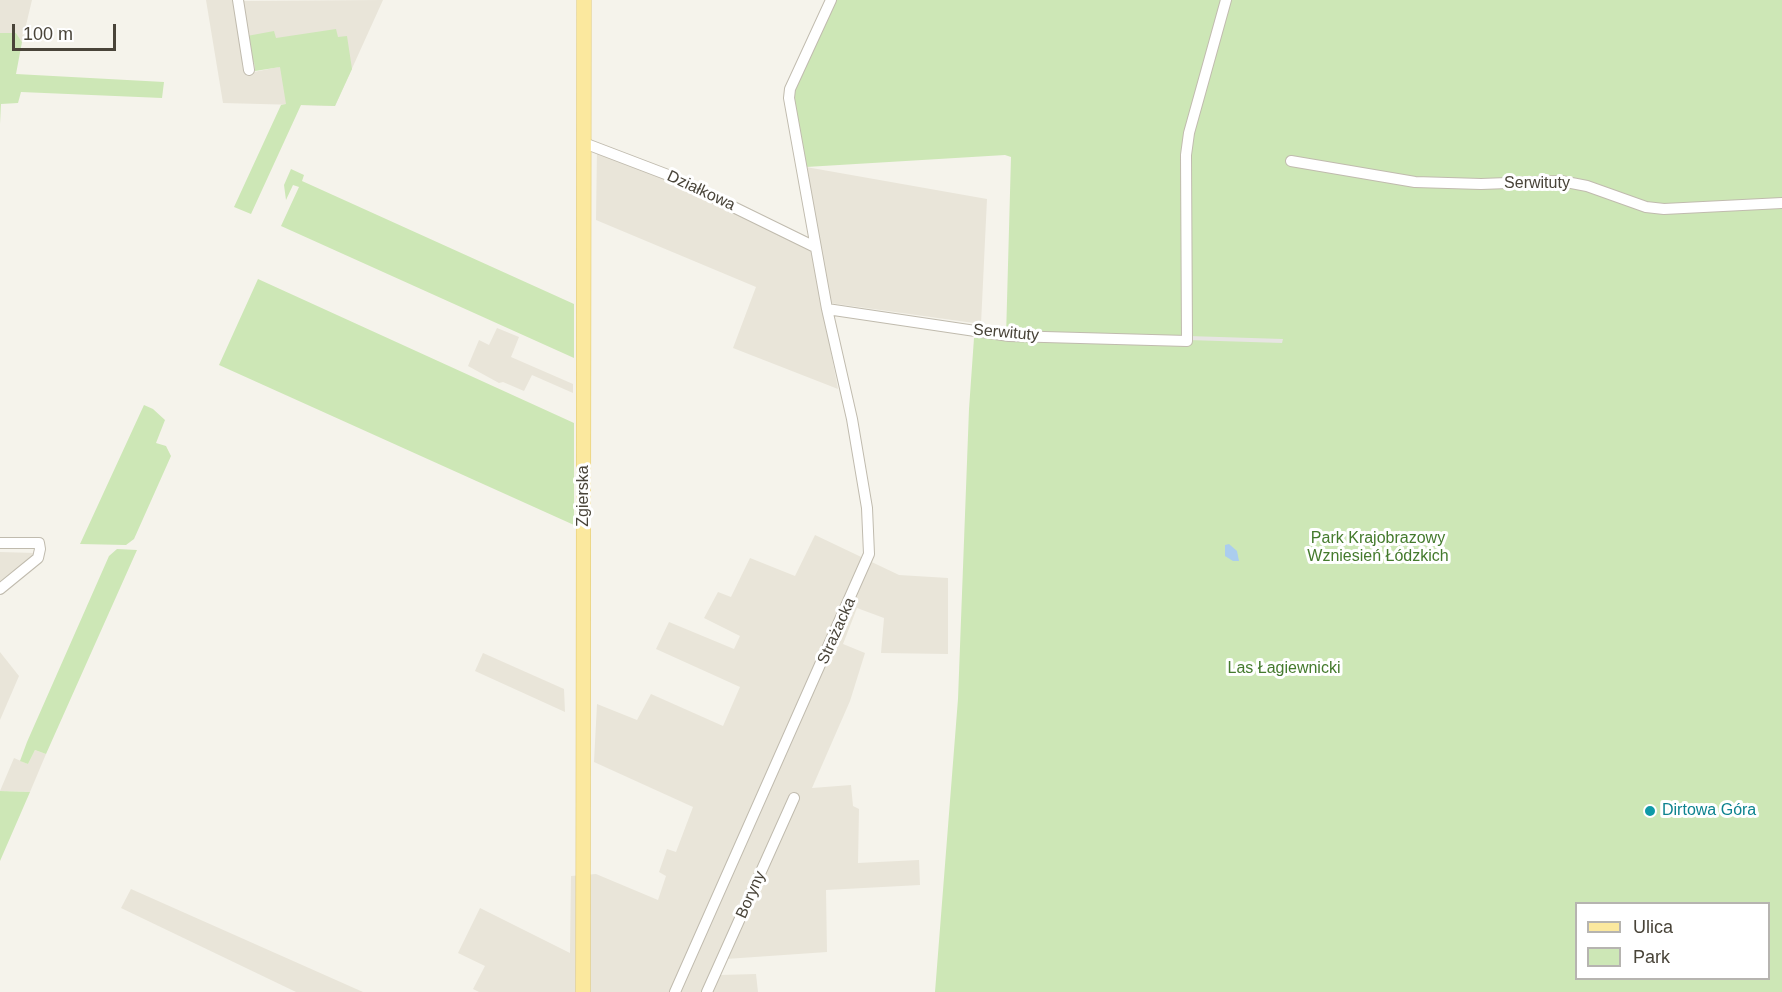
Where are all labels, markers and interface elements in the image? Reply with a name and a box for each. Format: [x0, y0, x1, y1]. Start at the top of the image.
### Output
scale bar [15, 12, 118, 50]
text: 100 m [23, 24, 73, 44]
street label: Działkowa [664, 167, 738, 215]
street label: Serwituty [1504, 174, 1570, 194]
street label: Serwituty [972, 321, 1040, 345]
street label: Zgierska [574, 465, 594, 527]
park label: Park Krajobrazowy Wzniesień Łódzkich [1307, 529, 1449, 567]
street label: Strażacka [814, 595, 860, 667]
park label: Las Łagiewnicki [1228, 659, 1340, 679]
place label: Dirtowa Góra [1662, 801, 1756, 821]
marker: Dirtowa Góra [1643, 804, 1657, 818]
street label: Boryny [732, 868, 770, 922]
legend [1575, 902, 1770, 980]
text: Ulica [1633, 917, 1673, 937]
text: Park [1633, 947, 1670, 967]

